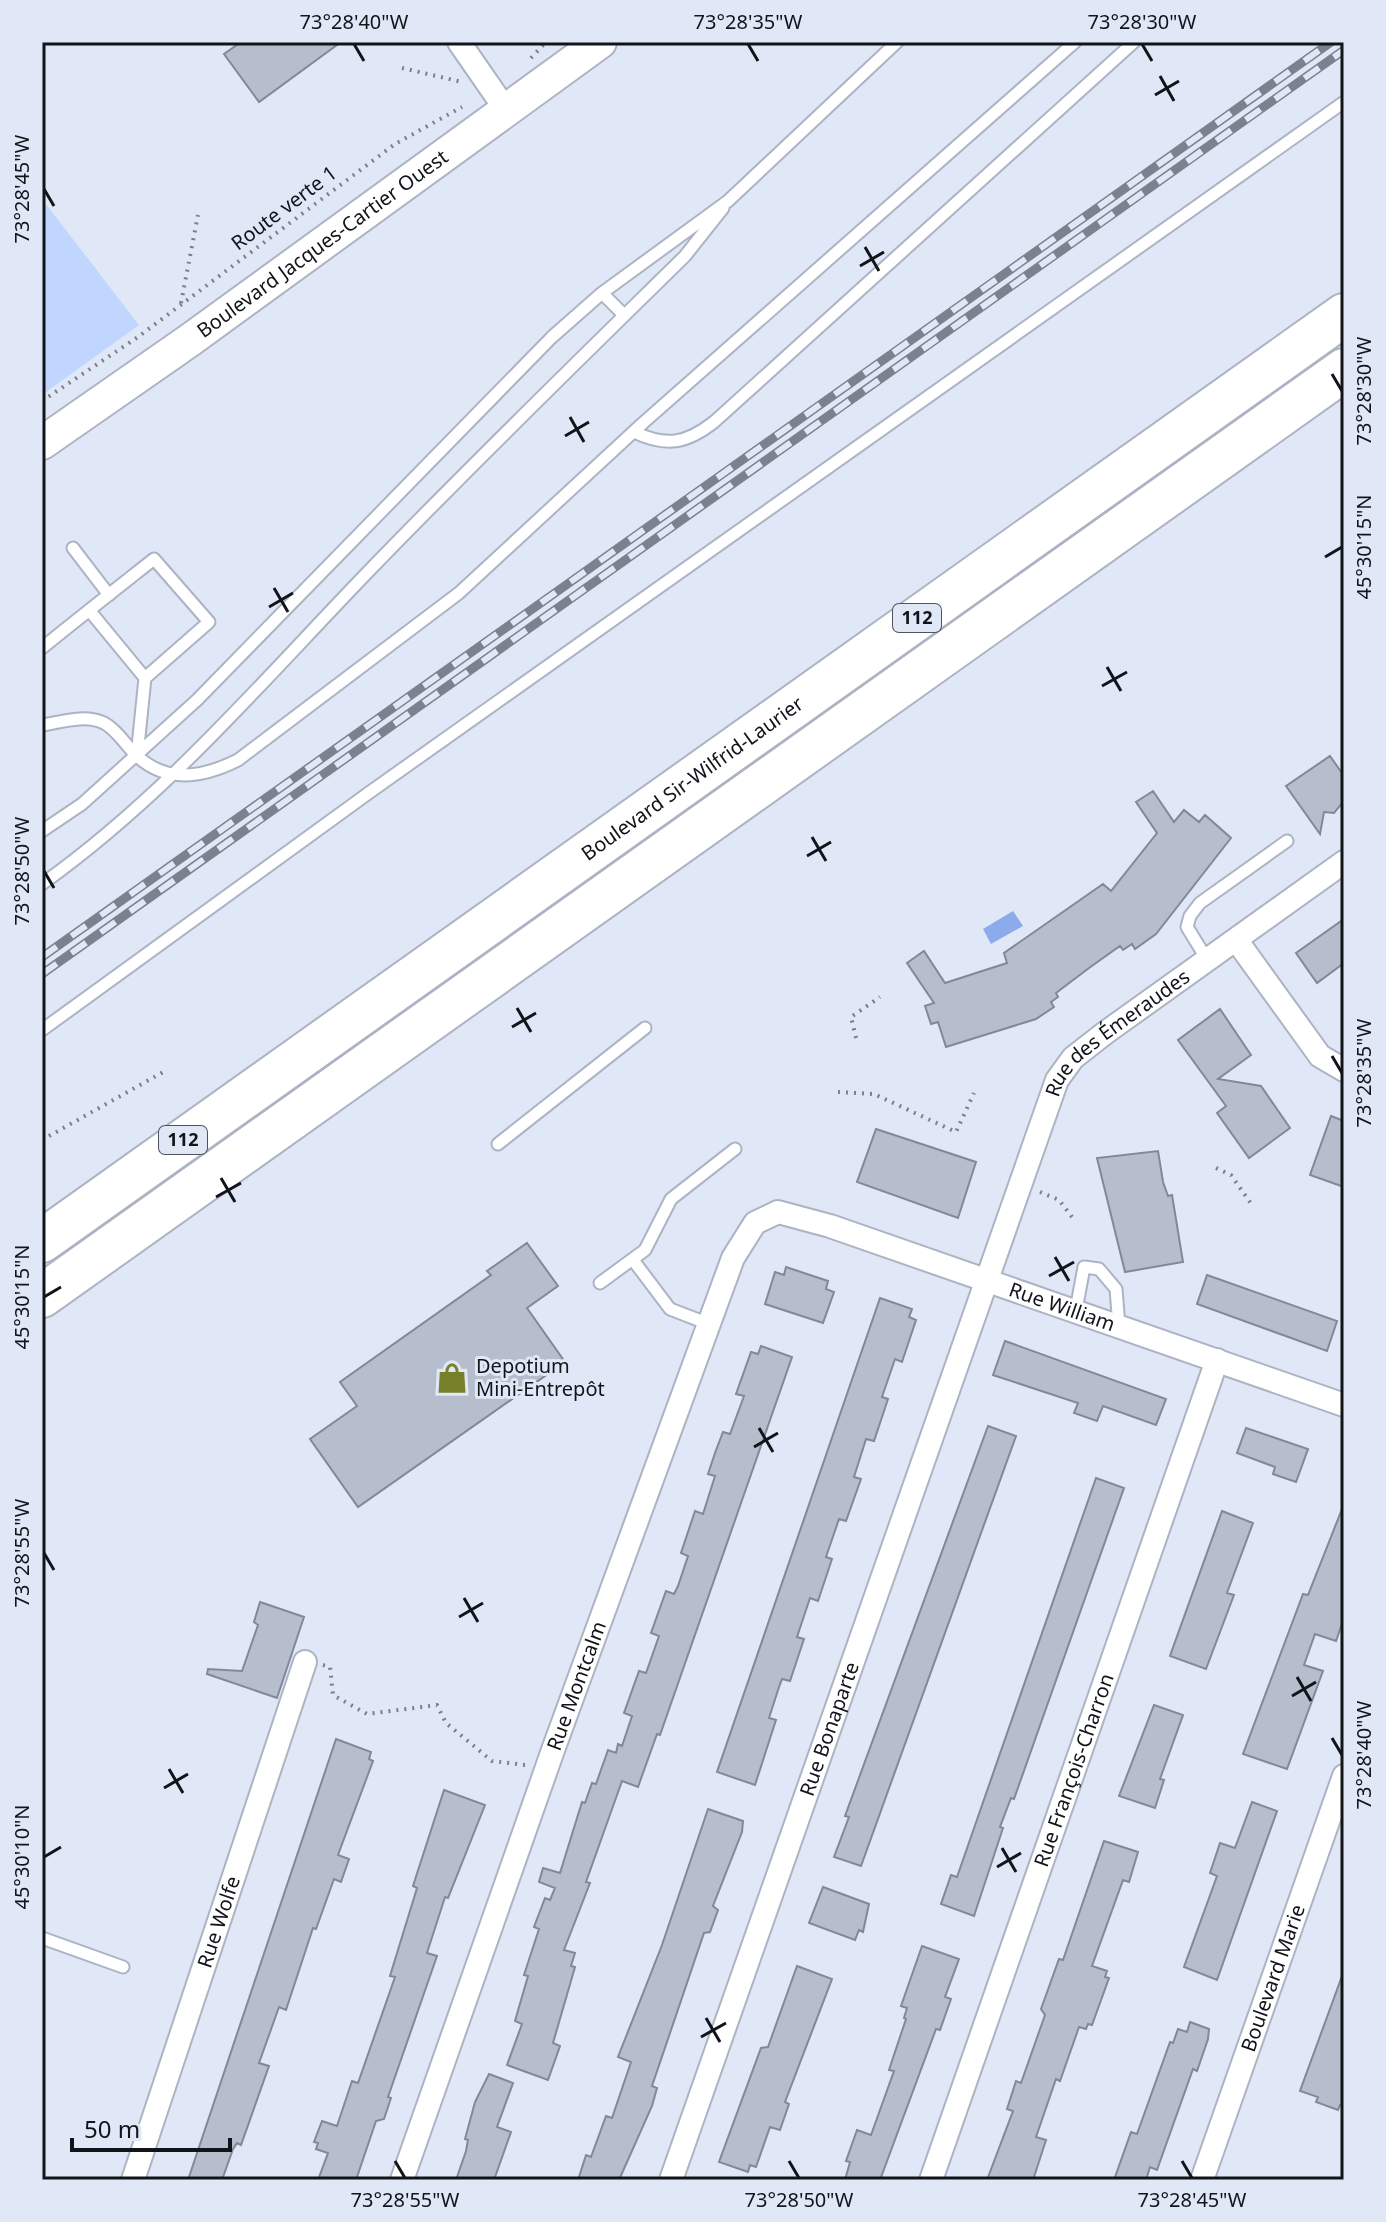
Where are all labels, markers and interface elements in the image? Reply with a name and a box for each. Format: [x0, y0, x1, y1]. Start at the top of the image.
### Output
text: 73°28'40"W [300, 8, 409, 35]
text: 73°28'35"W [694, 8, 803, 35]
text: 73°28'30"W [1088, 8, 1197, 35]
text: 73°28'45"W [8, 134, 35, 243]
street label: Boulevard Jacques-Cartier Ouest [191, 143, 453, 344]
street label: Route verte 1 [225, 159, 342, 256]
text: 73°28'30"W [1350, 336, 1377, 445]
text: 45°30'15"N [1350, 494, 1377, 600]
road number: 112 [893, 604, 941, 632]
street label: Boulevard Sir-Wilfrid-Laurier [576, 690, 808, 866]
text: 73°28'50"W [8, 816, 35, 925]
street label: Rue des Émeraudes [1038, 963, 1195, 1100]
text: 73°28'35"W [1350, 1018, 1377, 1127]
road number: 112 [159, 1126, 207, 1154]
text: 45°30'15"N [8, 1244, 35, 1350]
street label: Rue William [1006, 1275, 1119, 1337]
place label: Depotium Mini-Entrepôt [476, 1352, 605, 1402]
shop icon: Depotium Mini-Entrepôt [435, 1361, 469, 1395]
text: 73°28'55"W [8, 1498, 35, 1607]
street label: Rue Montcalm [540, 1617, 612, 1754]
street label: Rue Bonaparte [793, 1658, 865, 1799]
street label: Rue François-Charron [1027, 1670, 1120, 1870]
text: 73°28'40"W [1350, 1700, 1377, 1809]
text: 45°30'10"N [8, 1804, 35, 1910]
street label: Rue Wolfe [190, 1872, 246, 1971]
street label: Boulevard Marie [1234, 1901, 1311, 2055]
scale bar [72, 2102, 230, 2152]
text: 50 m [84, 2112, 140, 2145]
text: 73°28'55"W [351, 2186, 460, 2213]
text: 73°28'50"W [745, 2186, 854, 2213]
text: 73°28'45"W [1138, 2186, 1247, 2213]

